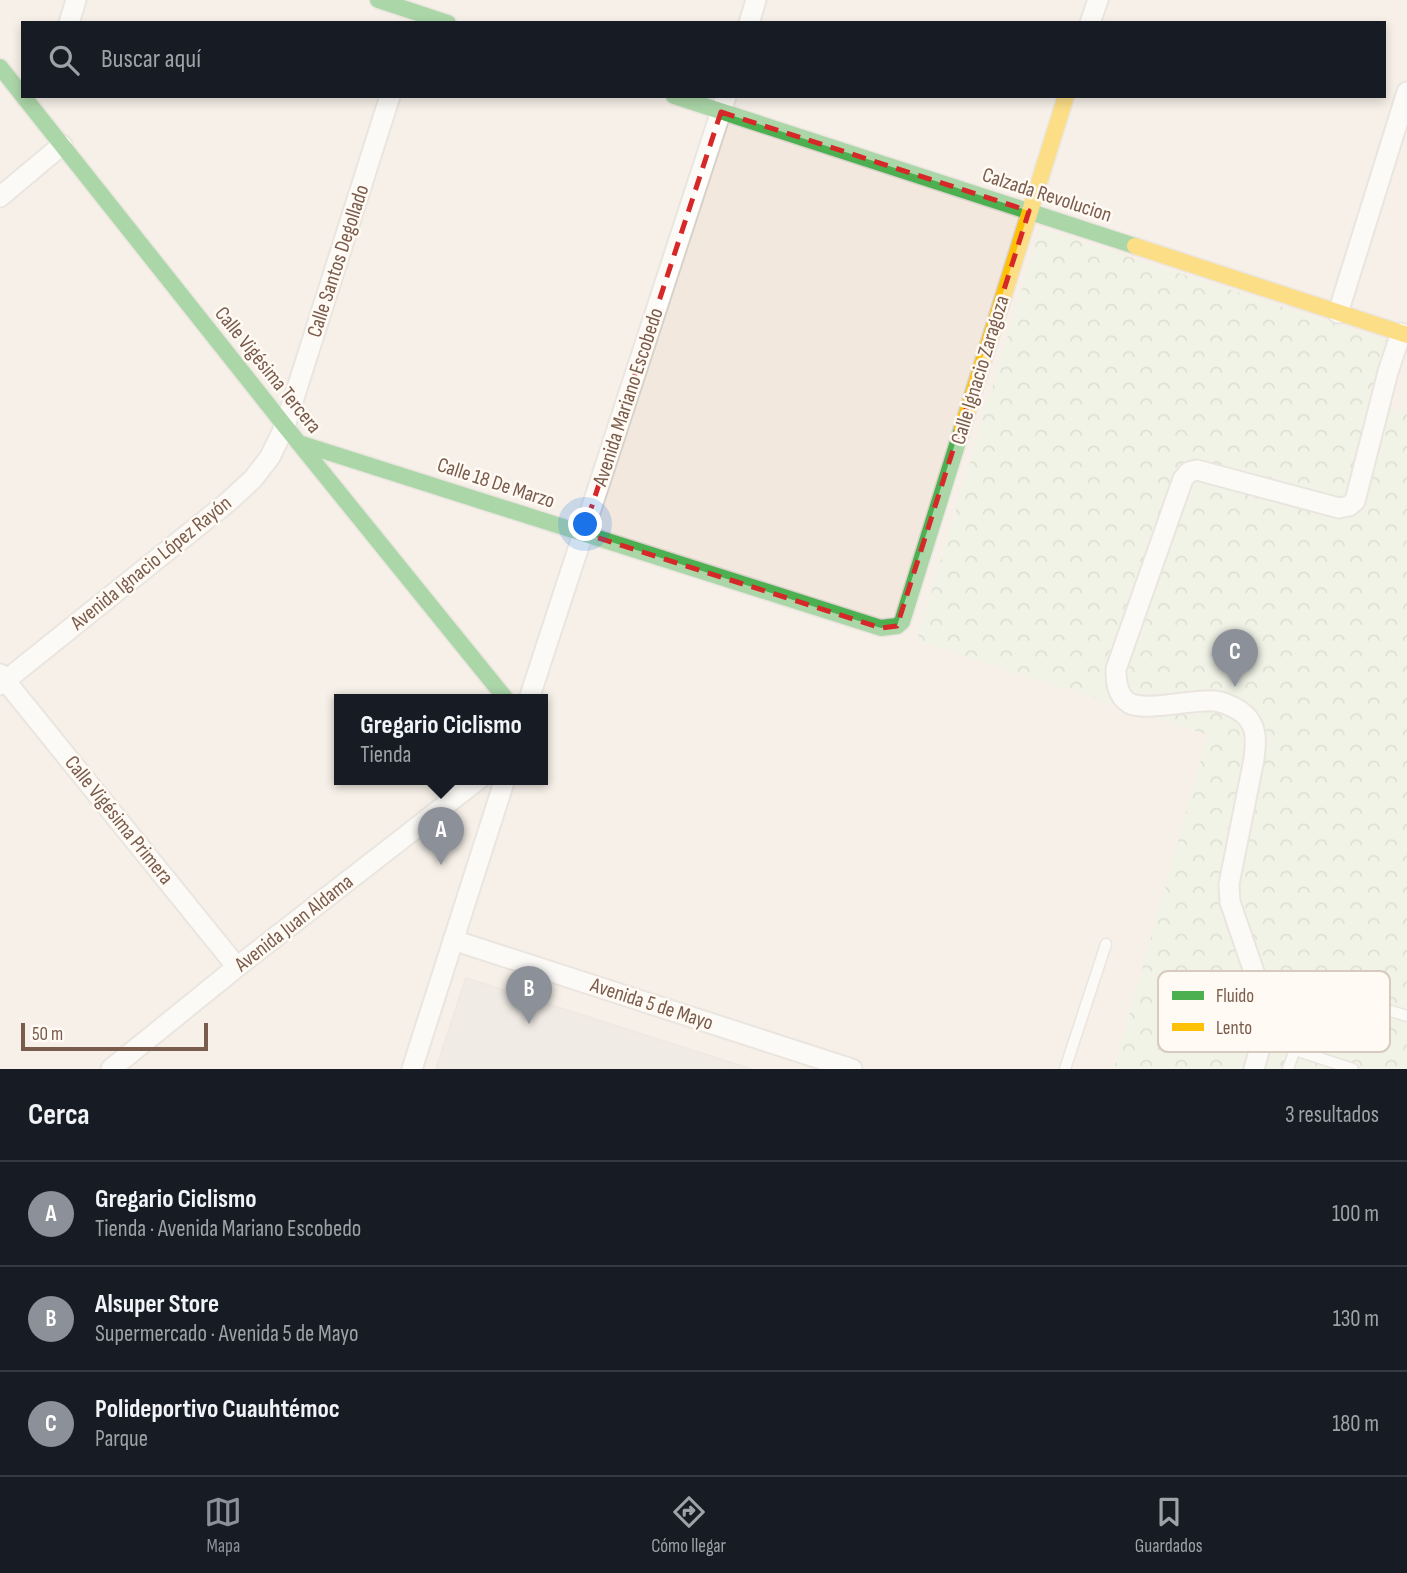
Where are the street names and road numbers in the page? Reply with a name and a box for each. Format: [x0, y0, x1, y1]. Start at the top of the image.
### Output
street label: Calzada Revolucion [979, 162, 1115, 228]
street label: Calle Santos Degollado [302, 182, 374, 340]
street label: Calle Ignacio Zaragoza [945, 293, 1015, 447]
street label: Calle Vigésima Tercera [209, 302, 327, 438]
street label: Avenida Mariano Escobedo [587, 305, 669, 490]
street label: Calle 18 De Marzo [434, 452, 558, 514]
street label: Avenida Ignacio López Rayón [65, 490, 236, 636]
street label: Calle Vigésima Primera [59, 751, 179, 889]
street label: Avenida Juan Aldama [229, 869, 358, 978]
street label: Avenida 5 de Mayo [587, 972, 717, 1036]

